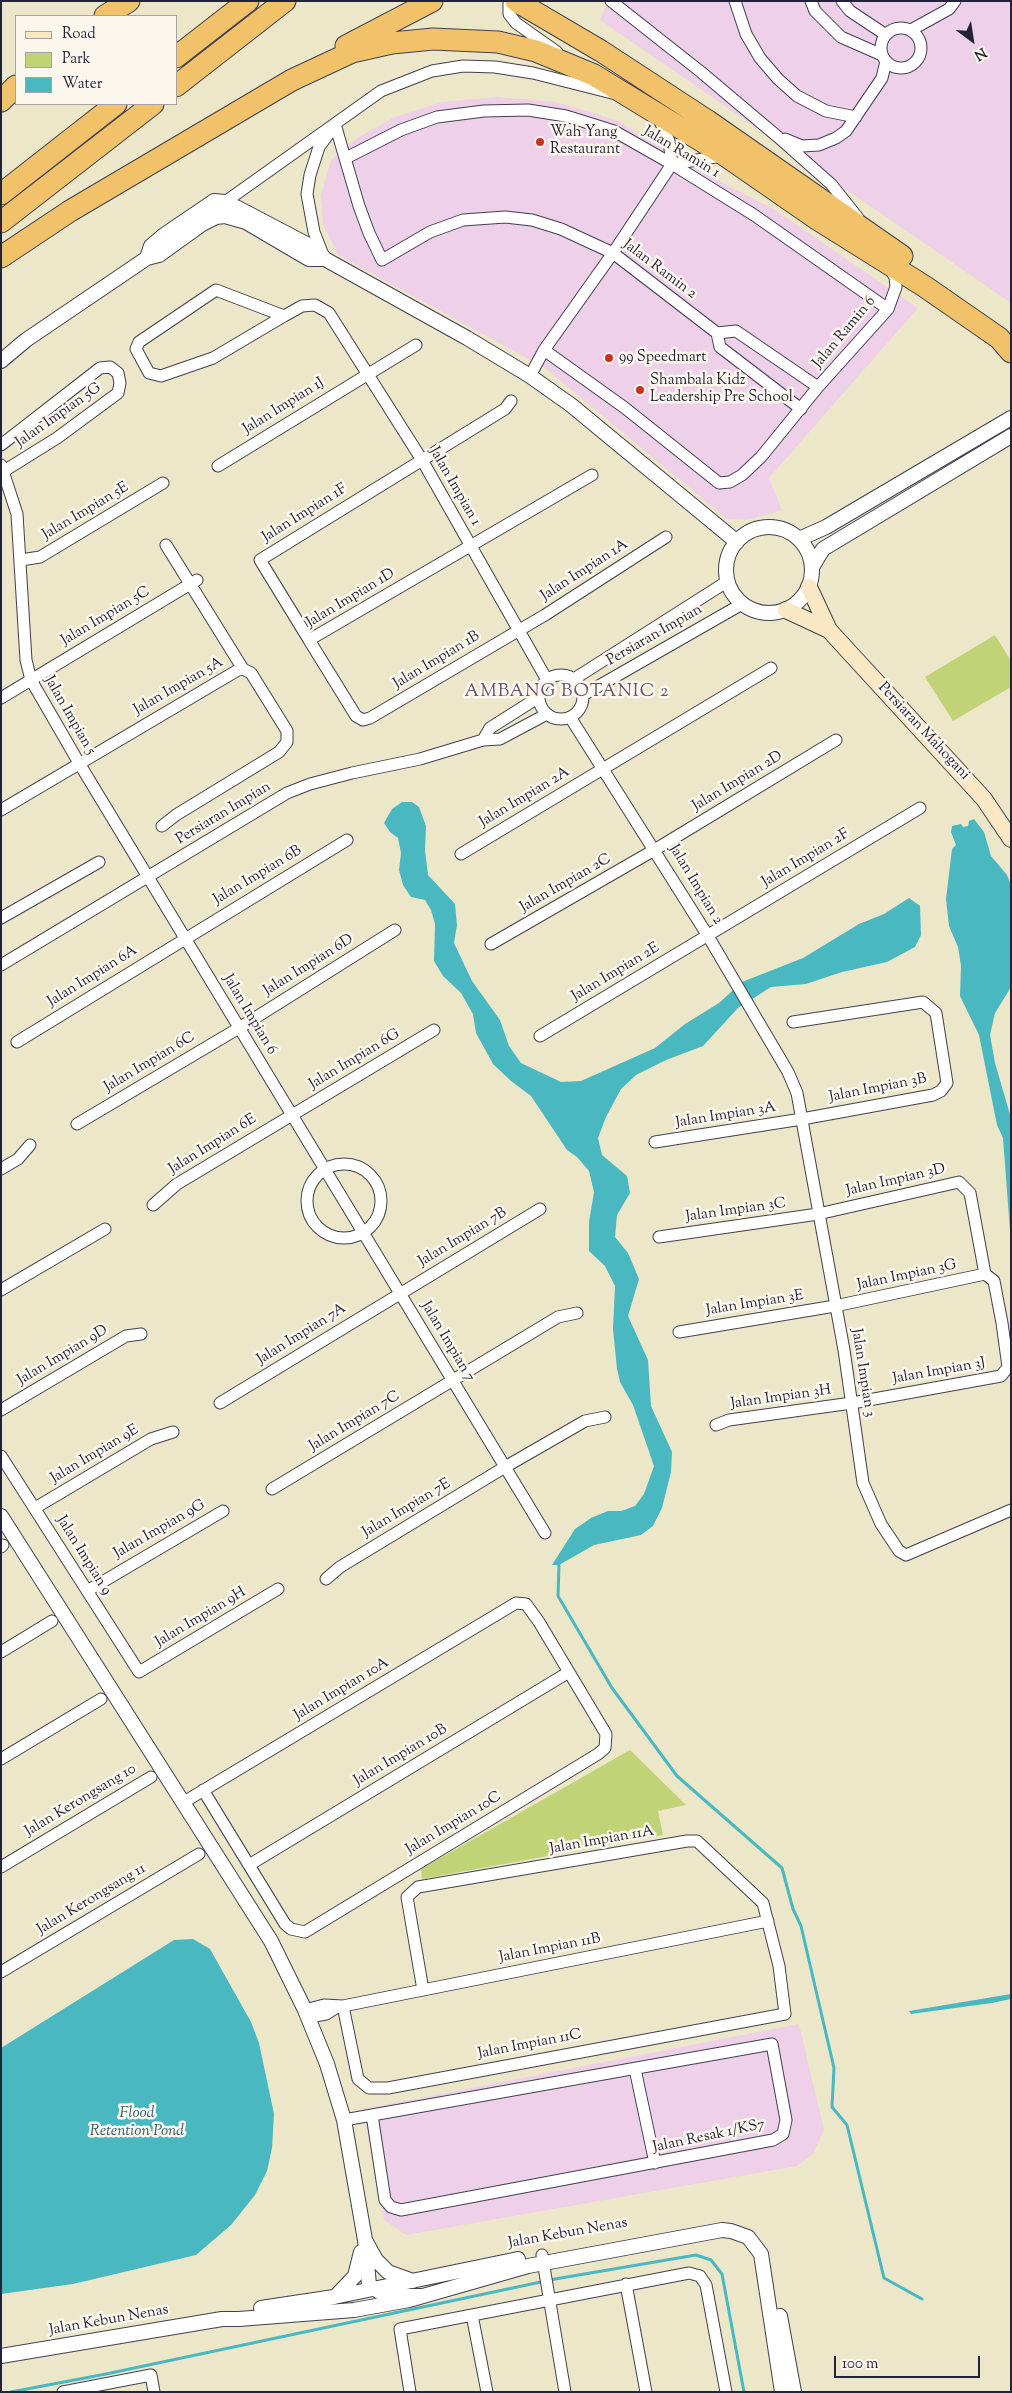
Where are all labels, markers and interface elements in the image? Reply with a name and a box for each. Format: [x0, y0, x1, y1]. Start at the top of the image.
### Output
legend [15, 15, 178, 105]
north arrow [947, 15, 997, 65]
text: Road [62, 24, 96, 45]
text: N [970, 41, 990, 64]
text: Park [62, 49, 91, 70]
text: Water [62, 74, 102, 95]
street label: Jalan Ramin 1 [640, 123, 722, 183]
place label: Wah Yang Restaurant [550, 124, 620, 159]
marker: Wah Yang Restaurant [534, 136, 546, 148]
street label: Jalan Ramin 2 [619, 236, 699, 304]
street label: Jalan Ramin 6 [810, 293, 880, 373]
place label: 99 Speedmart [619, 349, 706, 367]
marker: 99 Speedmart [603, 352, 615, 364]
place label: Shambala Kidz Leadership Pre School [650, 372, 793, 407]
street label: Jalan Impian 1J [240, 375, 328, 439]
street label: Jalan Impian 5G [13, 380, 105, 452]
marker: Shambala Kidz Leadership Pre School [634, 384, 646, 396]
street label: Jalan Impian 1 [424, 444, 484, 530]
street label: Jalan Impian 5E [40, 479, 132, 545]
street label: Jalan Impian 1F [259, 481, 351, 547]
street label: Jalan Impian 1A [538, 536, 632, 606]
street label: Jalan Impian 1D [303, 565, 399, 633]
street label: Jalan Impian 5C [58, 583, 154, 651]
street label: Persiaran Impian [604, 601, 706, 671]
street label: Jalan Impian 1B [390, 628, 484, 694]
street label: Jalan Impian 5A [131, 654, 227, 720]
street label: Jalan Impian 5 [39, 673, 99, 759]
street label: Persiaran Mahogani [873, 679, 973, 785]
district label: AMBANG BOTANIC 2 [463, 682, 671, 704]
street label: Jalan Impian 2D [690, 748, 786, 816]
street label: Jalan Impian 2A [476, 764, 574, 832]
street label: Persiaran Impian [173, 779, 275, 849]
street label: Jalan Impian 2F [759, 826, 853, 892]
street label: Jalan Impian 2 [664, 842, 726, 928]
street label: Jalan Impian 6B [210, 843, 306, 909]
street label: Jalan Impian 2C [517, 851, 615, 917]
street label: Jalan Impian 6D [261, 931, 357, 1001]
street label: Jalan Impian 2E [569, 940, 663, 1006]
street label: Jalan Impian 6A [45, 942, 141, 1012]
street label: Jalan Impian 6 [218, 972, 280, 1058]
street label: Jalan Impian 6G [306, 1026, 404, 1094]
street label: Jalan Impian 6C [101, 1029, 199, 1097]
street label: Jalan Impian 3B [828, 1071, 928, 1107]
street label: Jalan Impian 3A [675, 1099, 777, 1133]
street label: Jalan Impian 6E [166, 1111, 260, 1179]
street label: Jalan Impian 3D [845, 1161, 947, 1201]
street label: Jalan Impian 3C [685, 1195, 787, 1227]
street label: Jalan Impian 7B [415, 1205, 511, 1271]
street label: Jalan Impian 3G [856, 1257, 958, 1295]
street label: Jalan Impian 3E [705, 1287, 805, 1321]
street label: Jalan Impian 7 [416, 1299, 478, 1385]
street label: Jalan Impian 7A [254, 1300, 350, 1370]
street label: Jalan Impian 9D [15, 1322, 111, 1390]
street label: Jalan Impian 3 [846, 1328, 878, 1418]
street label: Jalan Impian 3J [891, 1355, 987, 1389]
street label: Jalan Impian 3H [730, 1382, 832, 1414]
street label: Jalan Impian 7C [306, 1388, 404, 1456]
street label: Jalan Impian 9E [48, 1422, 142, 1488]
street label: Jalan Impian 7E [360, 1476, 454, 1542]
street label: Jalan Impian 9G [111, 1497, 209, 1563]
street label: Jalan Impian 9 [51, 1513, 115, 1599]
street label: Jalan Impian 9H [153, 1584, 249, 1652]
street label: Jalan Impian 10A [291, 1655, 393, 1725]
street label: Jalan Impian 10B [351, 1721, 451, 1791]
street label: Jalan Kerongsang 10 [22, 1761, 140, 1841]
street label: Jalan Impian 10C [403, 1788, 505, 1860]
street label: Jalan Impian 11A [548, 1823, 656, 1859]
street label: Jalan Kerongsang 11 [34, 1860, 150, 1940]
street label: Jalan Impian 11B [498, 1930, 602, 1968]
street label: Jalan Impian 11C [477, 2026, 583, 2064]
water label: Flood Retention Pond [90, 2104, 184, 2142]
street label: Jalan Resak 1/KS7 [651, 2116, 767, 2158]
street label: Jalan Kebun Nenas [507, 2215, 629, 2253]
street label: Jalan Kebun Nenas [48, 2302, 170, 2340]
scale bar [837, 2346, 983, 2378]
text: 100 m [842, 2354, 878, 2375]

